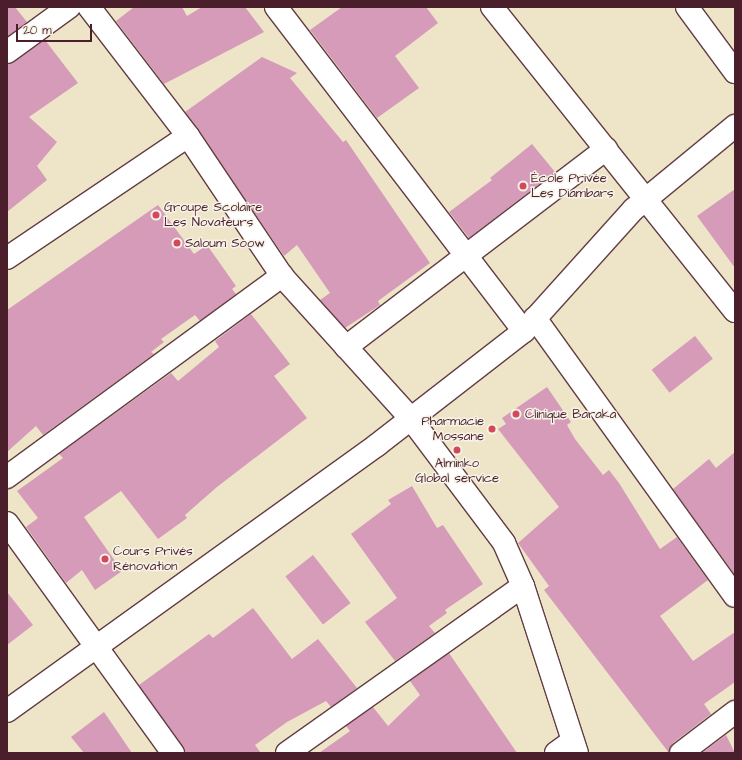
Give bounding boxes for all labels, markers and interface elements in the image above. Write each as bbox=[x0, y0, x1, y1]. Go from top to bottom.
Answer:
scale bar bbox=[18, 16, 94, 42]
text: 20 m bbox=[23, 22, 52, 39]
place label: École Privée Les Diambars bbox=[531, 171, 614, 202]
marker: École Privée Les Diambars bbox=[518, 181, 528, 191]
place label: Groupe Scolaire Les Novateurs bbox=[164, 200, 262, 231]
marker: Groupe Scolaire Les Novateurs bbox=[151, 210, 161, 220]
place label: Saloum Soow bbox=[185, 235, 265, 251]
marker: Saloum Soow bbox=[172, 238, 182, 248]
place label: Clinique Baraka bbox=[525, 406, 616, 422]
marker: Clinique Baraka bbox=[510, 408, 522, 420]
place label: Pharmacie Mossane bbox=[422, 414, 484, 445]
marker: Pharmacie Mossane bbox=[487, 424, 497, 434]
marker: Alminko Global service bbox=[452, 445, 462, 455]
place label: Alminko Global service bbox=[415, 456, 499, 487]
place label: Cours Privés Rénovation bbox=[113, 544, 193, 575]
marker: Cours Privés Rénovation bbox=[100, 554, 110, 564]

